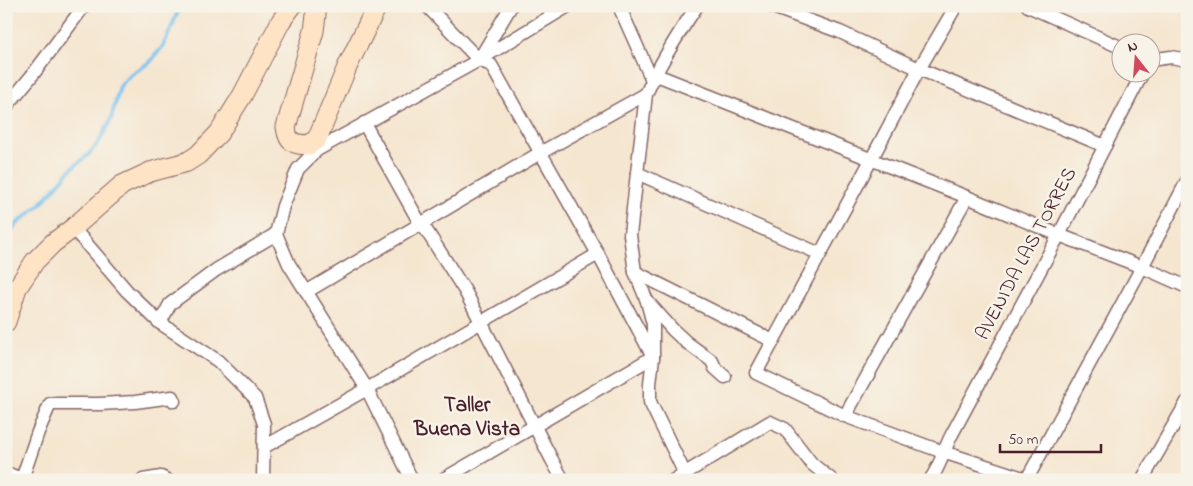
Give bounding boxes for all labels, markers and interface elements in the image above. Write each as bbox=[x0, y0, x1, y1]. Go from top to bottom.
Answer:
north arrow bbox=[1110, 32, 1160, 82]
text: N bbox=[1125, 36, 1140, 58]
street label: AVENIDA LAS TORRES bbox=[969, 162, 1085, 346]
district label: Taller Buena Vista bbox=[413, 391, 520, 445]
scale bar bbox=[1000, 421, 1102, 453]
text: 50 m bbox=[1008, 429, 1039, 451]

